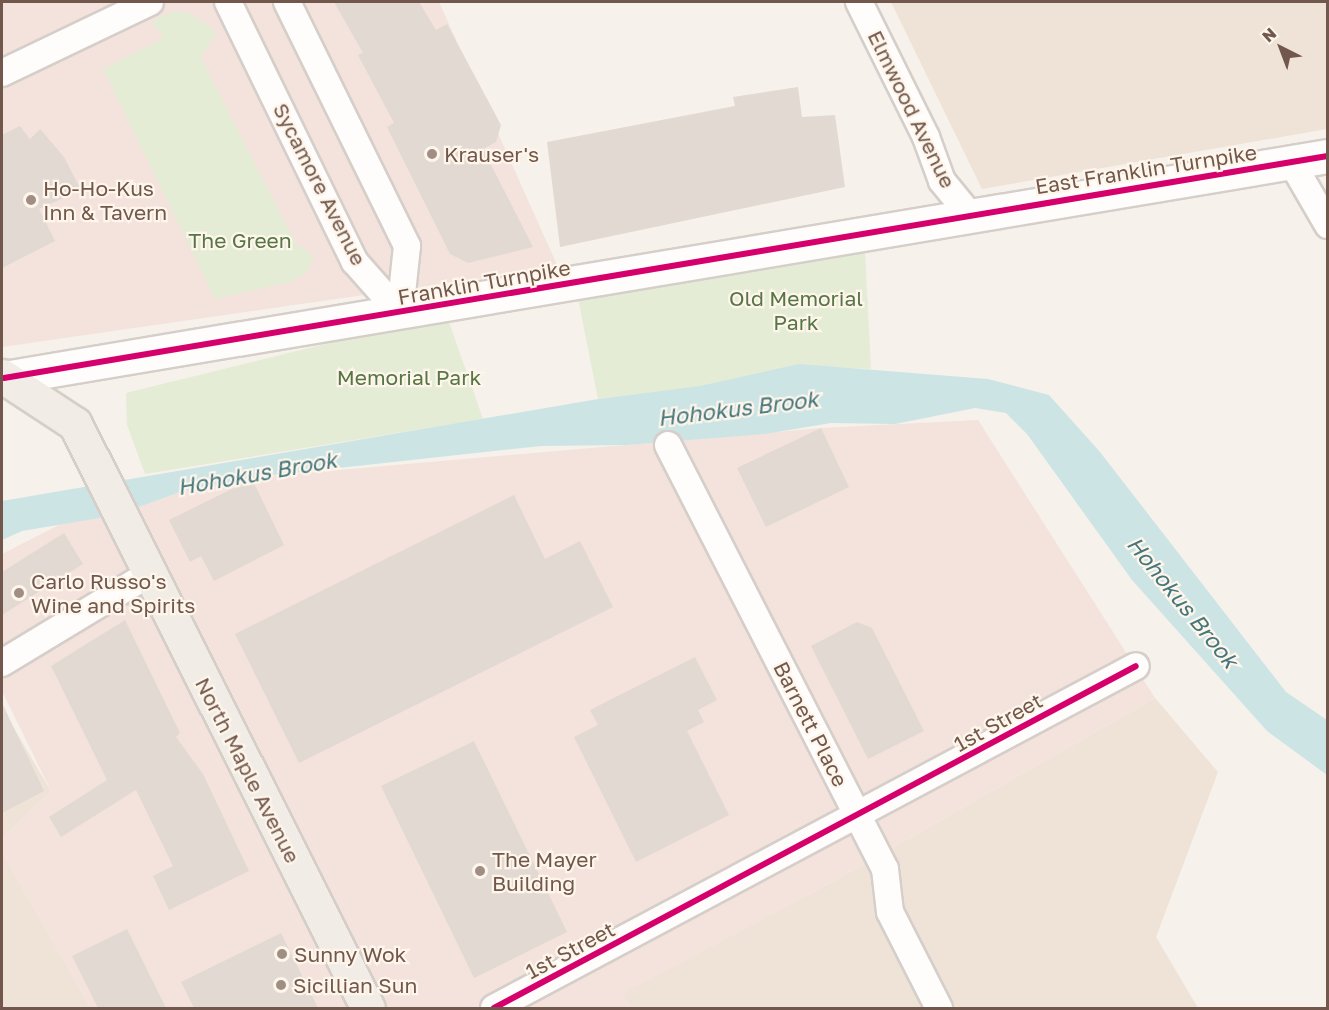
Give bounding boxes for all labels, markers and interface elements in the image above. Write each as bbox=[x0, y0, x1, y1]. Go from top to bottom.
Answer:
north arrow bbox=[1251, 18, 1311, 78]
text: N bbox=[1258, 23, 1280, 46]
street label: Elmwood Avenue bbox=[863, 26, 961, 192]
street label: Sycamore Avenue bbox=[268, 99, 372, 269]
street label: East Franklin Turnpike bbox=[1033, 139, 1259, 199]
place label: Krauser's bbox=[444, 141, 539, 167]
marker: Krauser's bbox=[425, 147, 439, 161]
place label: Ho-Ho-Kus Inn & Tavern bbox=[43, 175, 167, 225]
marker: Ho-Ho-Kus Inn & Tavern bbox=[24, 193, 38, 207]
park label: The Green bbox=[188, 227, 292, 253]
street label: Franklin Turnpike bbox=[396, 254, 572, 310]
park label: Old Memorial Park bbox=[729, 285, 863, 335]
park label: Memorial Park bbox=[337, 364, 481, 390]
water label: Hohokus Brook bbox=[656, 385, 820, 431]
water label: Hohokus Brook bbox=[175, 446, 339, 500]
water label: Hohokus Brook bbox=[1122, 531, 1244, 673]
place label: Carlo Russo's Wine and Spirits bbox=[31, 568, 195, 618]
marker: Carlo Russo's Wine and Spirits bbox=[12, 586, 26, 600]
street label: Barnett Place bbox=[769, 657, 853, 791]
street label: North Maple Avenue bbox=[190, 673, 306, 867]
street label: 1st Street bbox=[949, 687, 1047, 757]
place label: The Mayer Building bbox=[492, 846, 597, 896]
marker: The Mayer Building bbox=[473, 864, 487, 878]
street label: 1st Street bbox=[521, 916, 619, 984]
place label: Sunny Wok bbox=[294, 941, 406, 967]
marker: Sunny Wok bbox=[275, 947, 289, 961]
place label: Sicillian Sun bbox=[293, 972, 417, 998]
marker: Sicillian Sun bbox=[274, 978, 288, 992]

